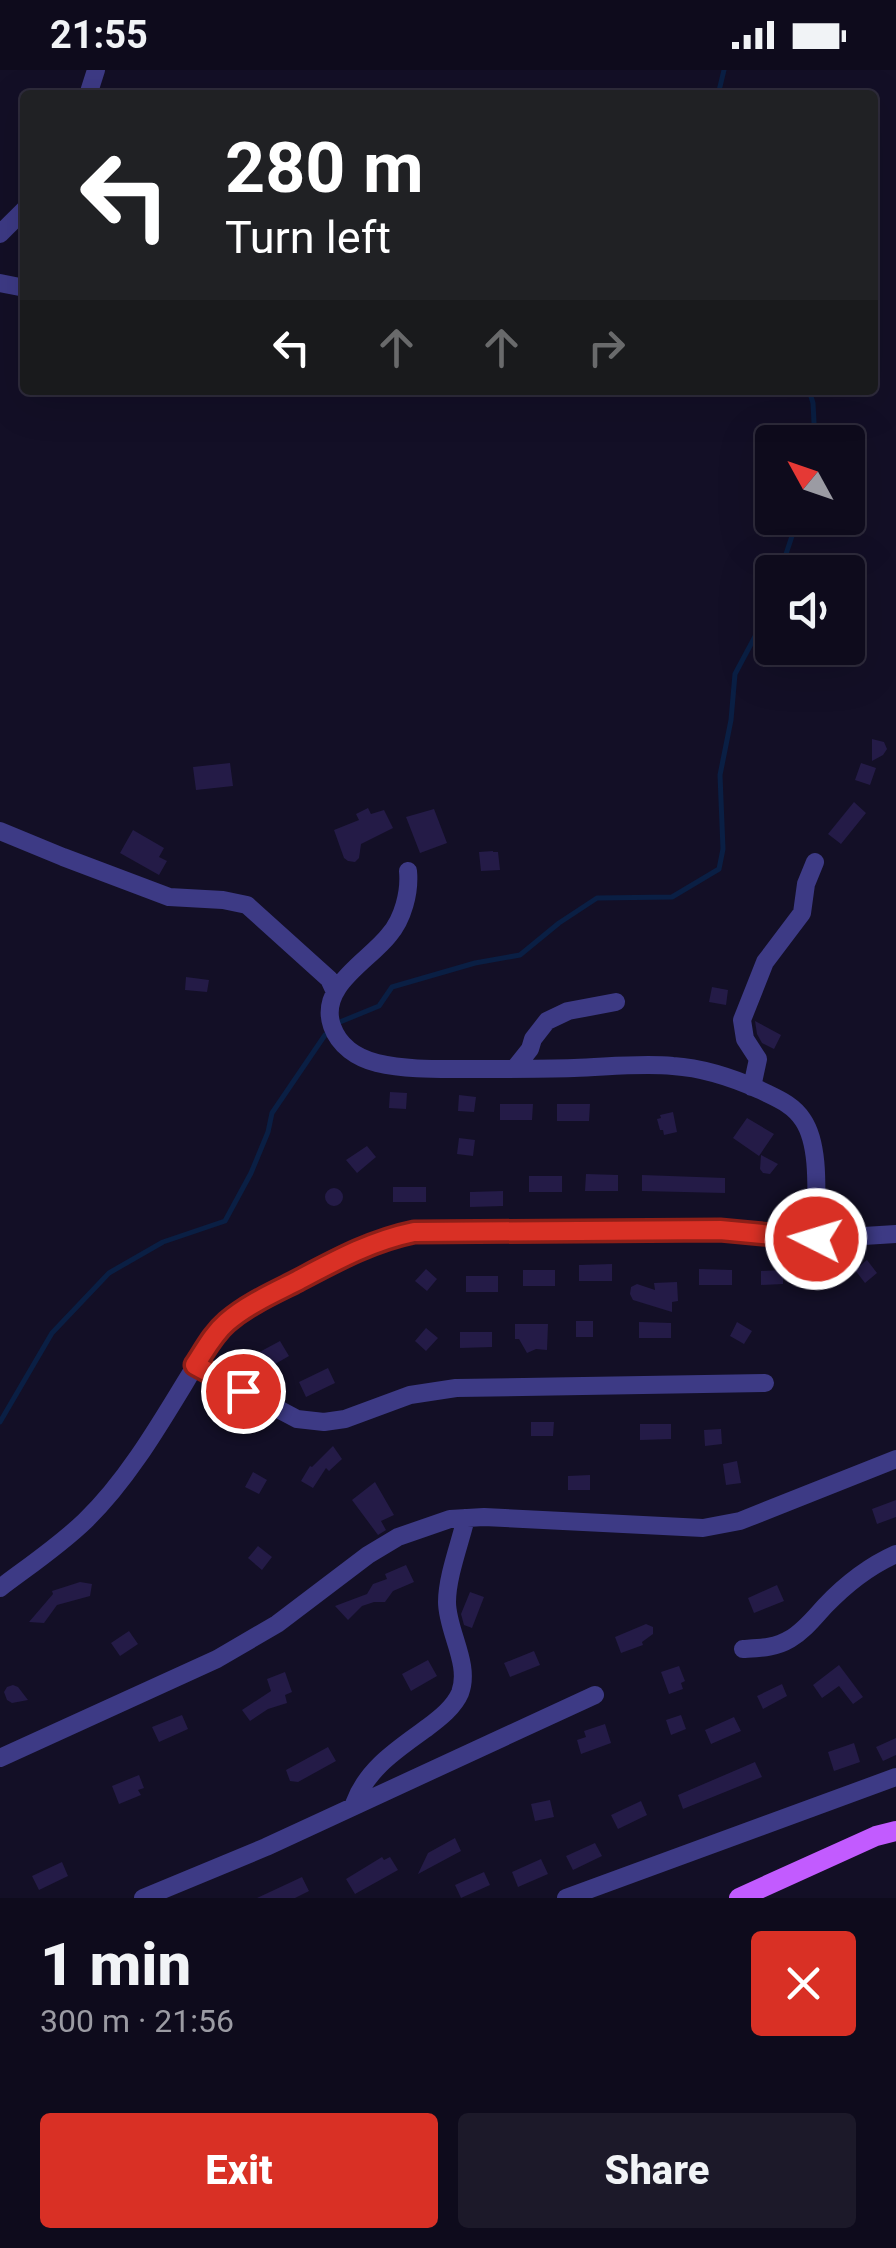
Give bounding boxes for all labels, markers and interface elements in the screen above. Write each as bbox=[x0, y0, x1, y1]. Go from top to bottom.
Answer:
text: 21:55 bbox=[50, 13, 148, 57]
text: 280 m bbox=[225, 127, 424, 209]
icon: left bbox=[60, 130, 190, 260]
text: Turn left bbox=[225, 211, 391, 264]
icon: left bbox=[264, 320, 319, 375]
icon: ahead bbox=[369, 320, 424, 375]
icon: ahead bbox=[474, 320, 529, 375]
icon: right bbox=[579, 320, 634, 375]
north arrow bbox=[755, 425, 865, 535]
map controls bbox=[755, 425, 865, 665]
button: sound bbox=[755, 555, 865, 665]
position arrow bbox=[764, 1187, 868, 1291]
pin bbox=[201, 1349, 286, 1434]
icon: arrive bbox=[216, 1364, 271, 1419]
text: 1 min bbox=[40, 1929, 191, 2000]
button: close bbox=[751, 1931, 856, 2036]
text: 300 m · 21:56 bbox=[40, 2002, 234, 2040]
button: Exit bbox=[40, 2113, 438, 2228]
button: Share bbox=[458, 2113, 856, 2228]

